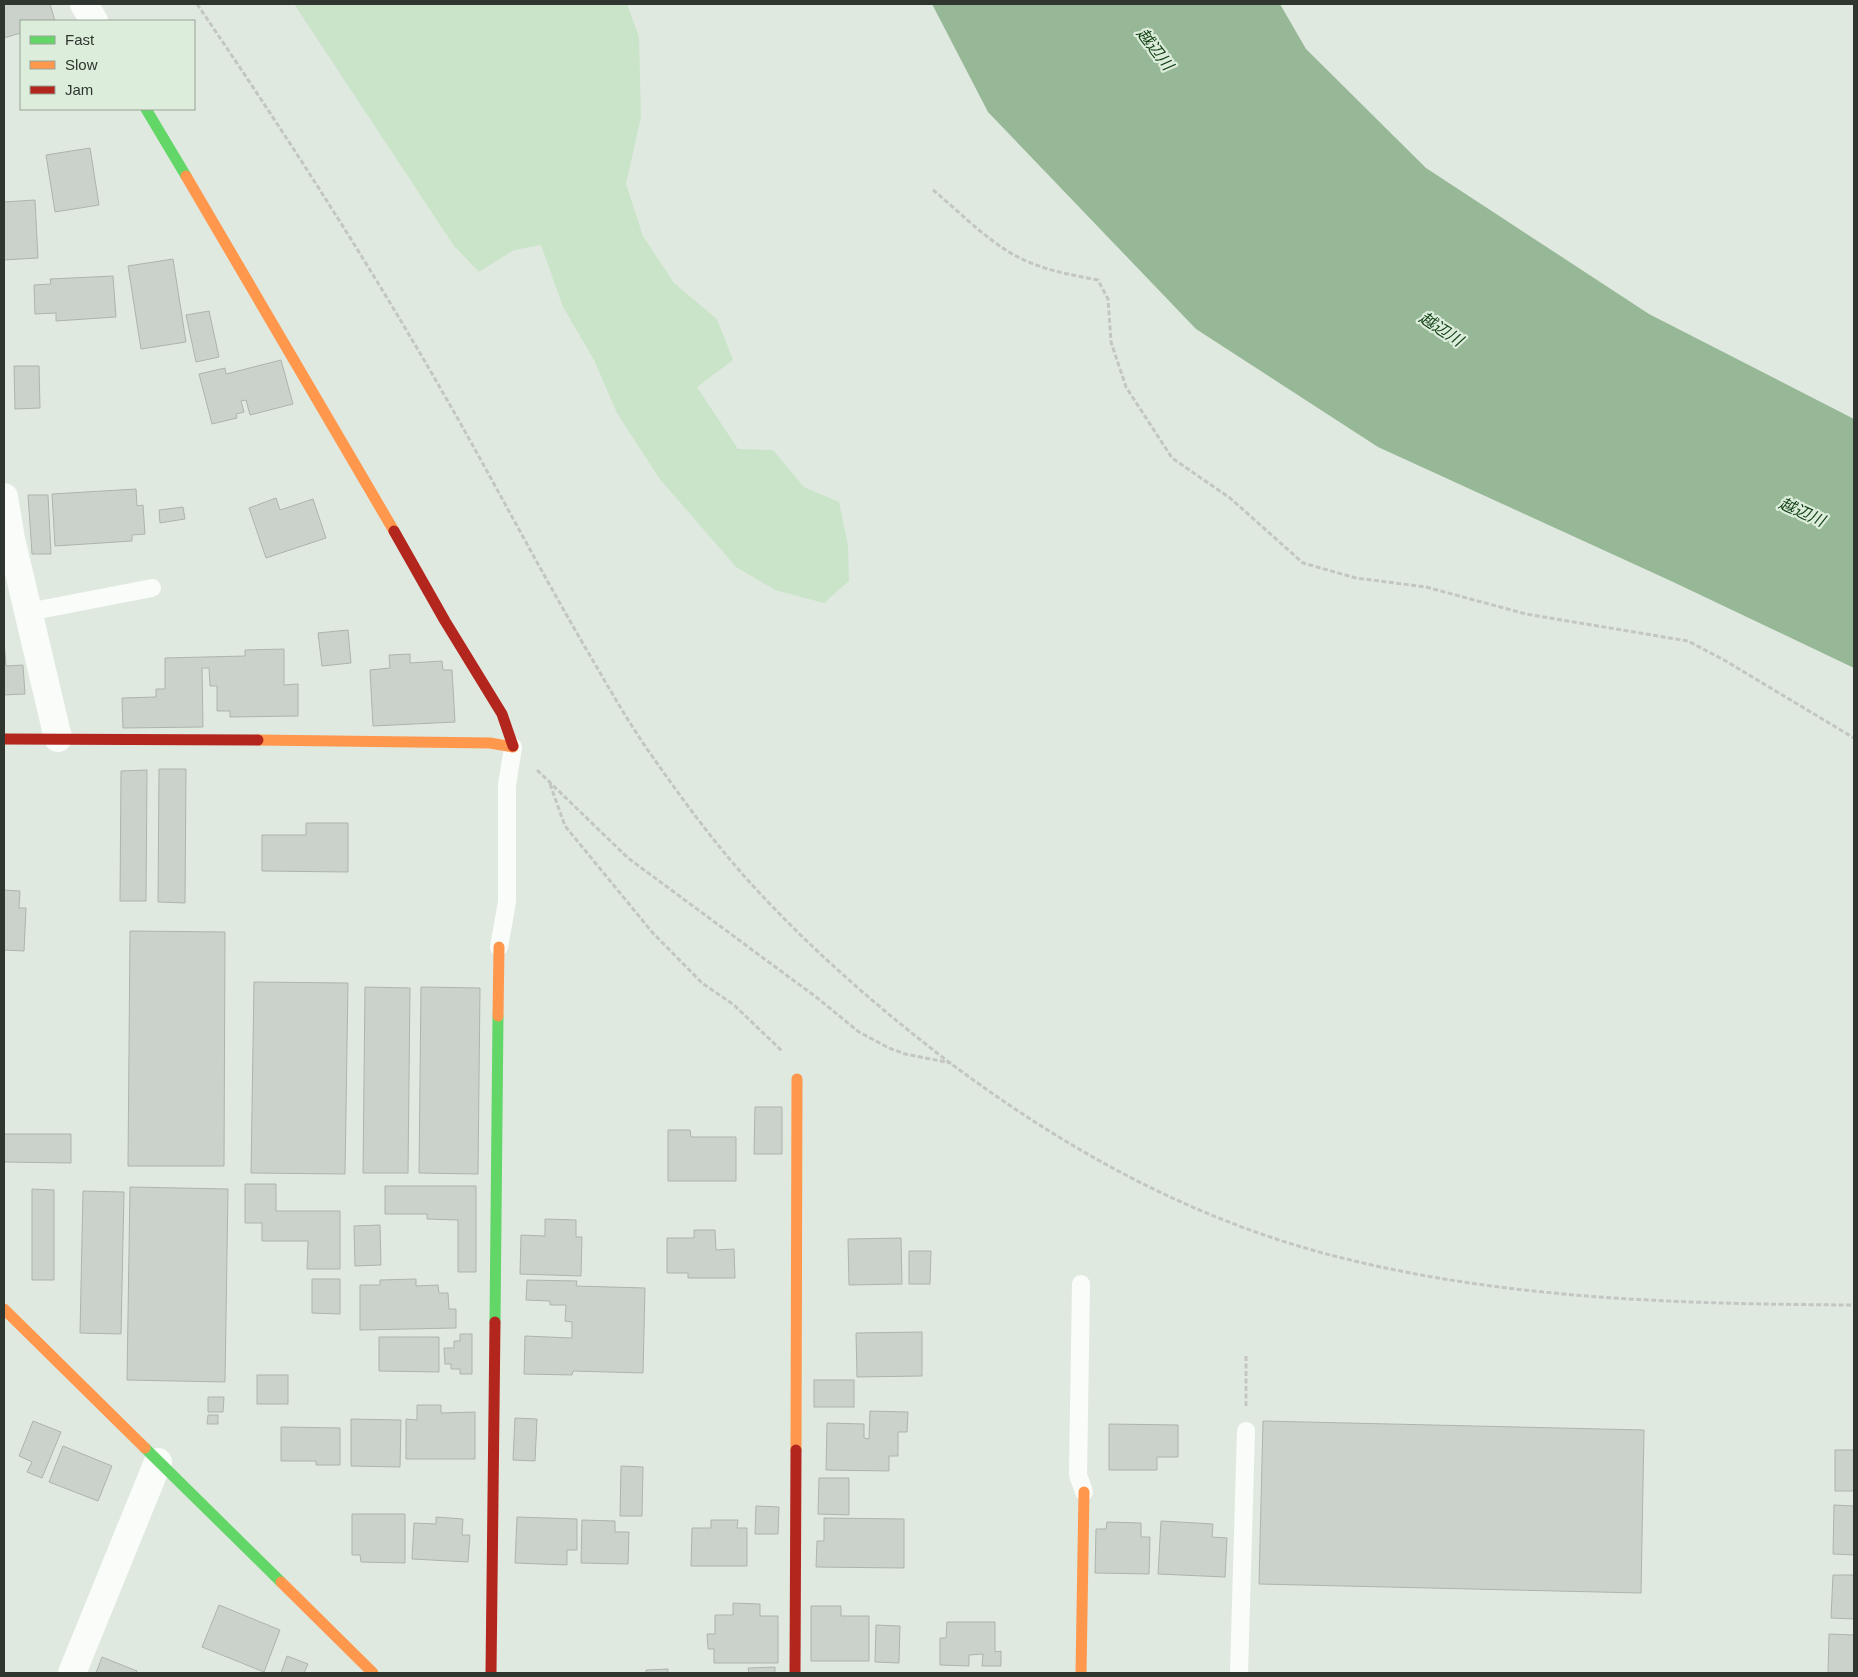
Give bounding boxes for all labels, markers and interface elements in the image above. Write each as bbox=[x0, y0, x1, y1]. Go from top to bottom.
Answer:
legend bbox=[20, 20, 195, 110]
water label: 越辺川 bbox=[1134, 25, 1178, 75]
text: Fast bbox=[65, 31, 95, 48]
text: Slow bbox=[65, 56, 98, 73]
text: Jam bbox=[65, 81, 93, 98]
water label: 越辺川 bbox=[1416, 309, 1467, 350]
water label: 越辺川 bbox=[1777, 494, 1829, 530]

